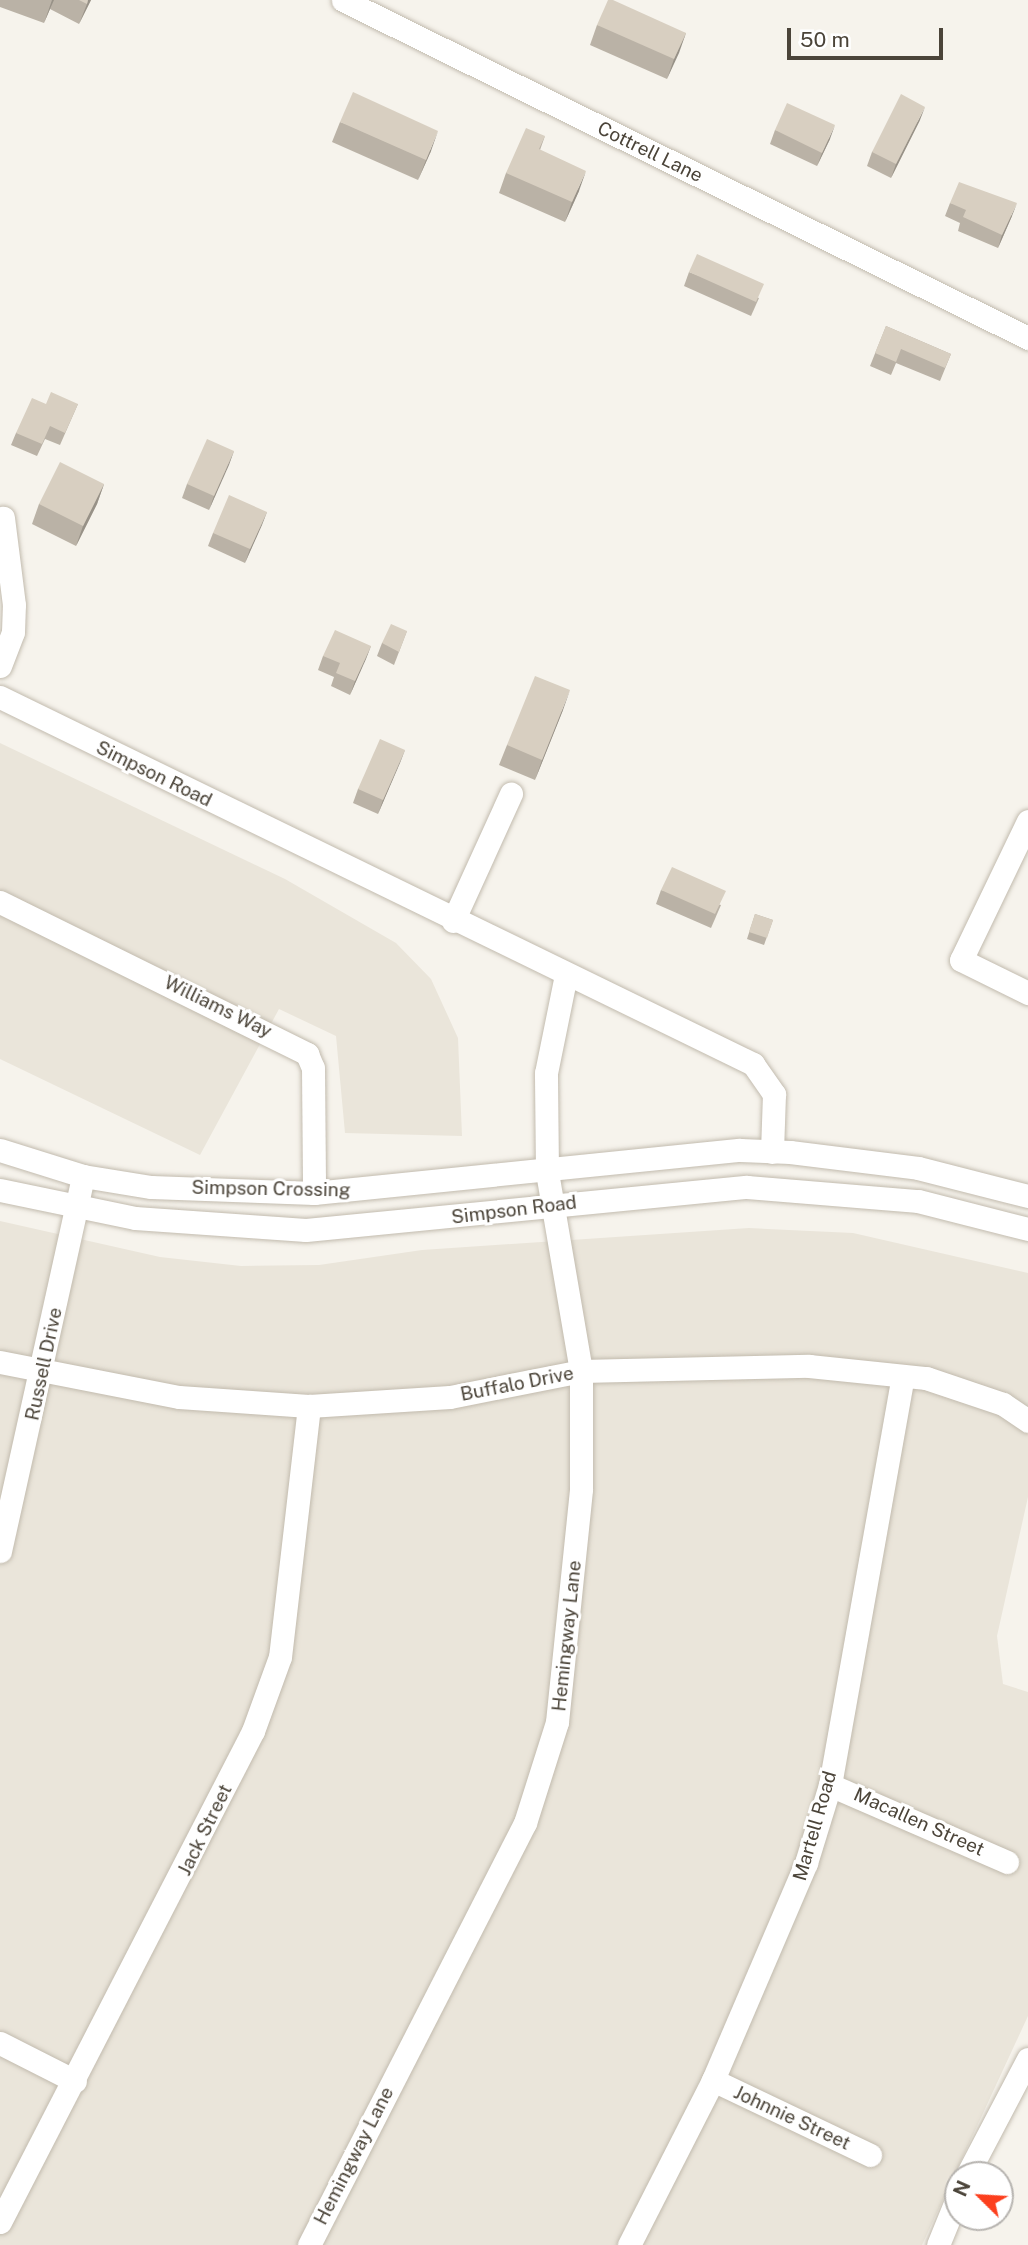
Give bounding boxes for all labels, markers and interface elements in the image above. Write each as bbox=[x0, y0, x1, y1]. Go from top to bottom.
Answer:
scale bar bbox=[790, 14, 946, 58]
text: 50 m bbox=[800, 27, 850, 52]
street label: Cottrell Lane bbox=[594, 117, 706, 187]
street label: Simpson Road bbox=[92, 736, 216, 812]
street label: Williams Way bbox=[160, 971, 276, 1043]
street label: Simpson Crossing bbox=[191, 1176, 351, 1202]
street label: Simpson Road bbox=[450, 1191, 578, 1229]
street label: Russell Drive bbox=[21, 1305, 67, 1423]
street label: Buffalo Drive bbox=[458, 1362, 576, 1406]
street label: Hemingway Lane bbox=[548, 1559, 586, 1713]
street label: Martell Road bbox=[788, 1768, 842, 1884]
street label: Jack Street bbox=[173, 1781, 237, 1879]
street label: Macallen Street bbox=[850, 1783, 988, 1861]
street label: Johnnie Street bbox=[730, 2081, 854, 2155]
street label: Hemingway Lane bbox=[309, 2083, 399, 2229]
north arrow bbox=[944, 2161, 1014, 2231]
text: N bbox=[949, 2177, 975, 2200]

